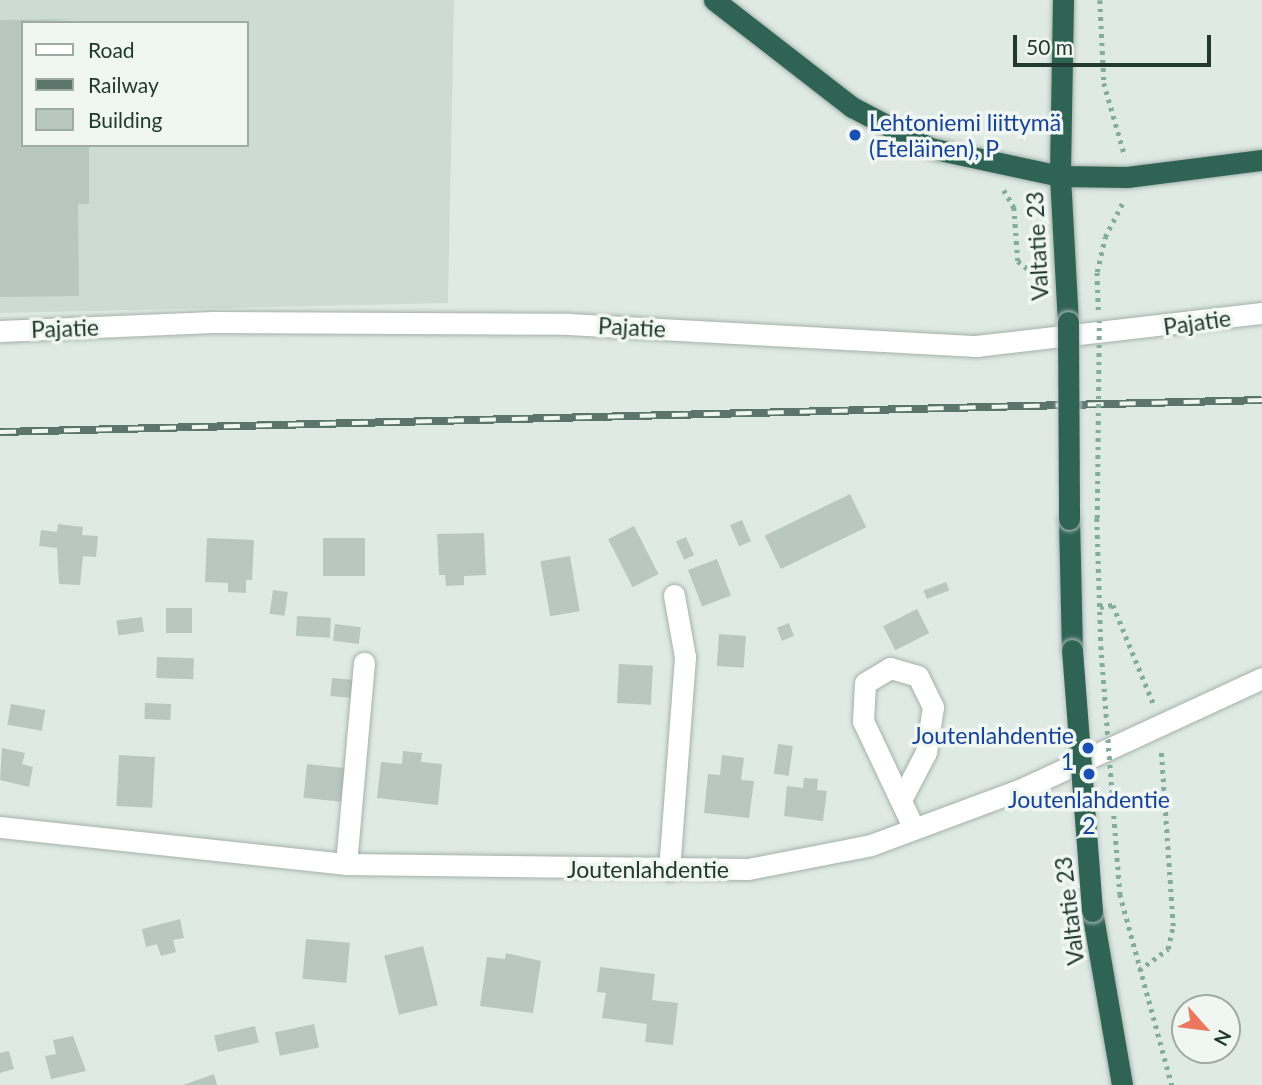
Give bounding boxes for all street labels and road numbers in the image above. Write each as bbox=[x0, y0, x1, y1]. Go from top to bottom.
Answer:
street label: Valtatie 23 bbox=[1020, 191, 1054, 301]
street label: Pajatie bbox=[1161, 304, 1233, 340]
street label: Pajatie bbox=[597, 311, 667, 343]
street label: Pajatie bbox=[31, 313, 99, 343]
street label: Joutenlahdentie bbox=[567, 855, 729, 883]
street label: Valtatie 23 bbox=[1049, 855, 1089, 967]

